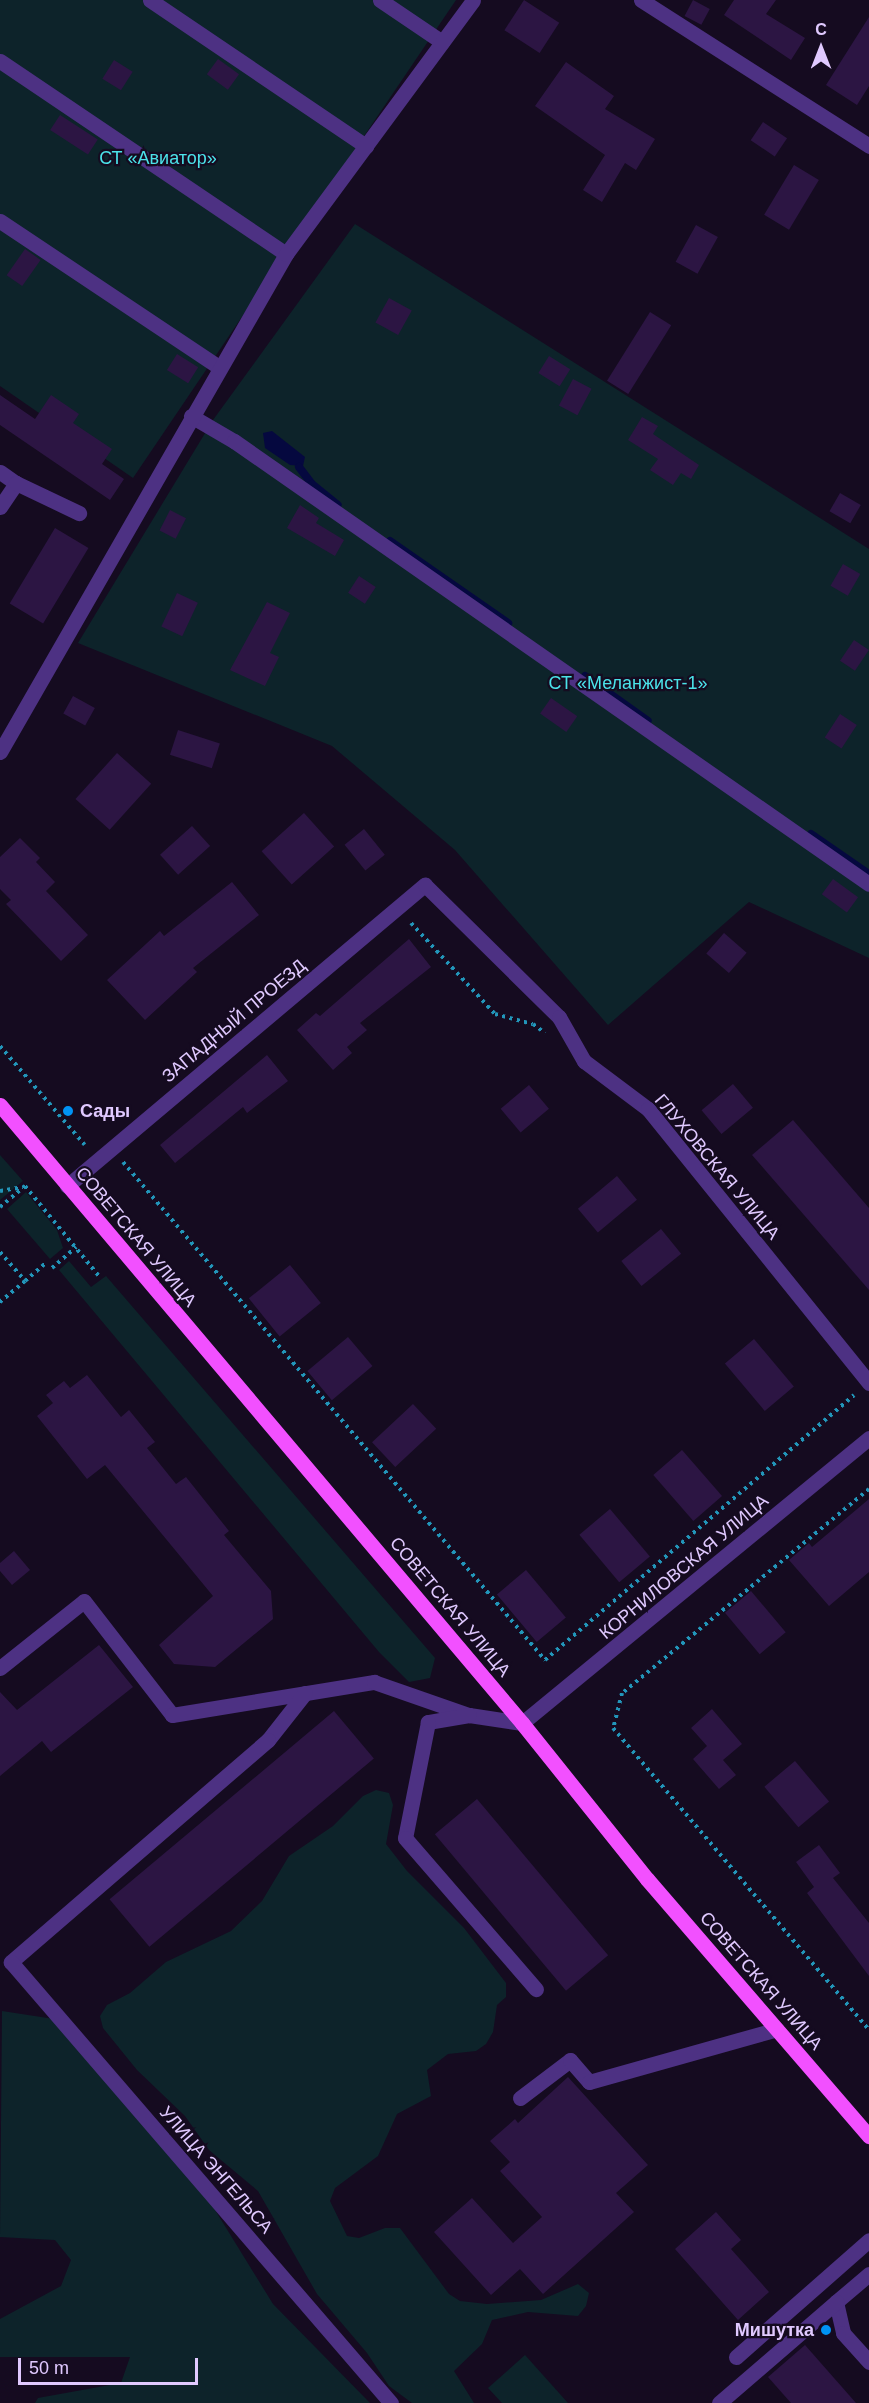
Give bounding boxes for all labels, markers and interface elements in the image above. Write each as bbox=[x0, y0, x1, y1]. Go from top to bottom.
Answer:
north arrow bbox=[791, 18, 851, 78]
text: С bbox=[815, 21, 827, 38]
park label: СТ «Авиатор» bbox=[99, 147, 217, 169]
park label: СТ «Меланжист-1» bbox=[549, 672, 707, 694]
street label: ЗАПАДНЫЙ ПРОЕЗД bbox=[158, 955, 310, 1087]
street label: ГЛУХОВСКАЯ УЛИЦА bbox=[650, 1090, 784, 1244]
place label: Сады bbox=[80, 1100, 130, 1122]
marker: Сады bbox=[61, 1104, 75, 1118]
street label: СОВЕТСКАЯ УЛИЦА bbox=[71, 1163, 201, 1311]
street label: КОРНИЛОВСКАЯ УЛИЦА bbox=[595, 1490, 773, 1644]
street label: СОВЕТСКАЯ УЛИЦА bbox=[385, 1533, 515, 1681]
street label: СОВЕТСКАЯ УЛИЦА bbox=[695, 1907, 827, 2055]
street label: УЛИЦА ЭНГЕЛЬСА bbox=[155, 2102, 277, 2238]
place label: Мишутка bbox=[735, 2319, 814, 2341]
marker: Мишутка bbox=[819, 2323, 833, 2337]
scale bar bbox=[21, 2346, 201, 2384]
text: 50 m bbox=[29, 2358, 69, 2378]

